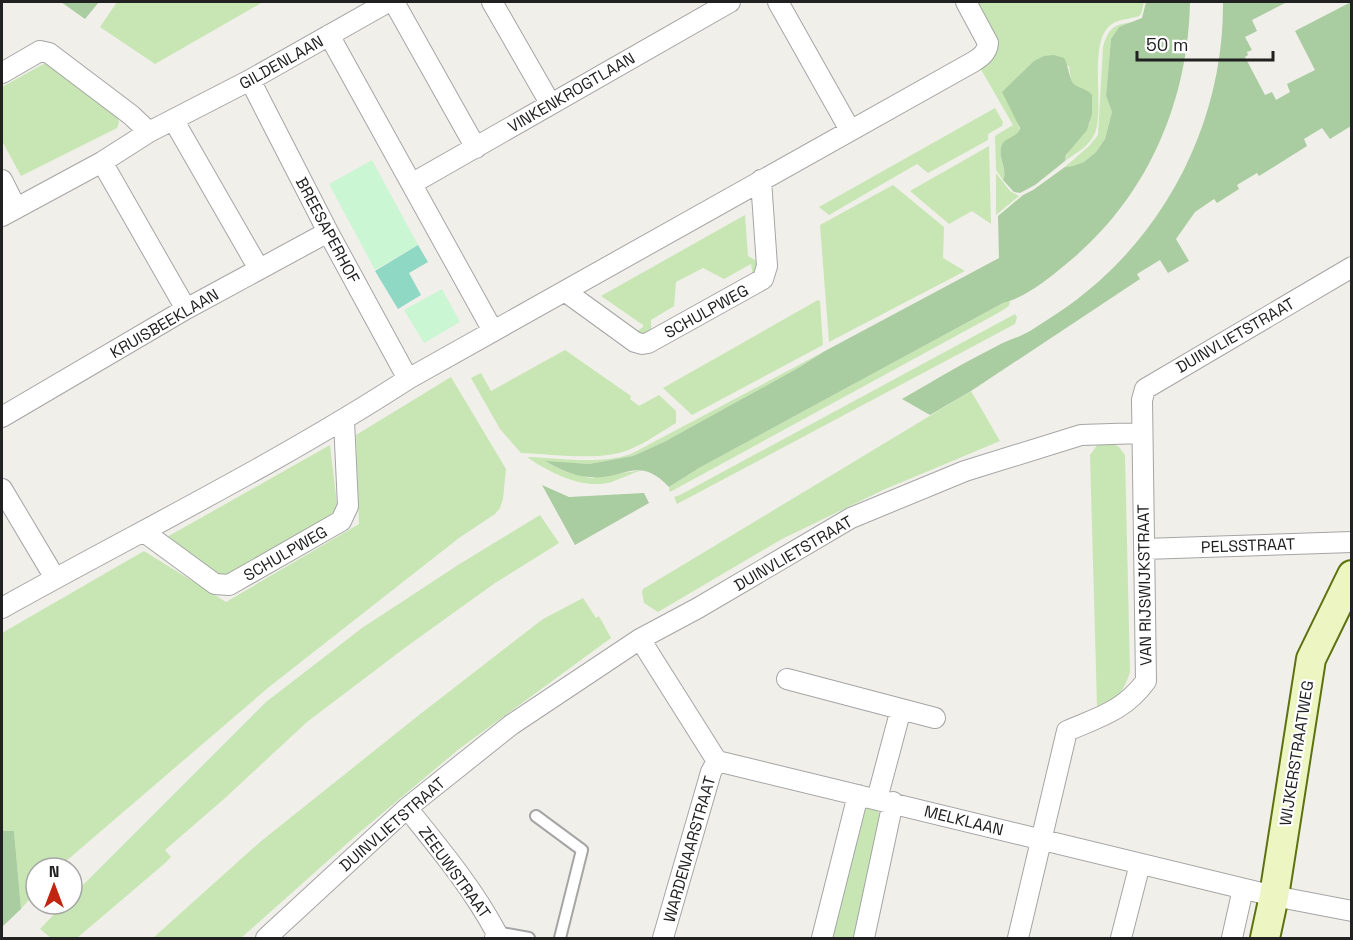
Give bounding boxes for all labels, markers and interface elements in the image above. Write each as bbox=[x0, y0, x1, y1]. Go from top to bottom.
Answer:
scale bar bbox=[1137, 24, 1274, 62]
street label: GILDENLAAN bbox=[235, 31, 327, 94]
text: 50 m bbox=[1146, 33, 1188, 56]
street label: VINKENKROGTLAAN bbox=[504, 47, 639, 137]
street label: BREESAPERHOF bbox=[291, 174, 364, 287]
street label: SCHULPWEG bbox=[660, 280, 752, 343]
street label: KRUISBEEKLAAN bbox=[106, 284, 222, 363]
street label: DUINVLIETSTRAAT bbox=[1172, 293, 1298, 378]
street label: VAN RIJSWIJKSTRAAT bbox=[1133, 504, 1156, 666]
street label: DUINVLIETSTRAAT bbox=[730, 511, 856, 596]
street label: SCHULPWEG bbox=[240, 521, 331, 586]
street label: PELSSTRAAT bbox=[1200, 533, 1296, 558]
street label: WIJKERSTRAATWEG bbox=[1275, 679, 1318, 827]
street label: DUINVLIETSTRAAT bbox=[335, 773, 450, 876]
street label: WARDENAARSTRAAT bbox=[659, 773, 720, 925]
street label: MELKLAAN bbox=[922, 801, 1006, 840]
street label: ZEEUWSTRAAT bbox=[414, 822, 495, 923]
north arrow bbox=[24, 856, 84, 916]
text: N bbox=[49, 861, 59, 882]

